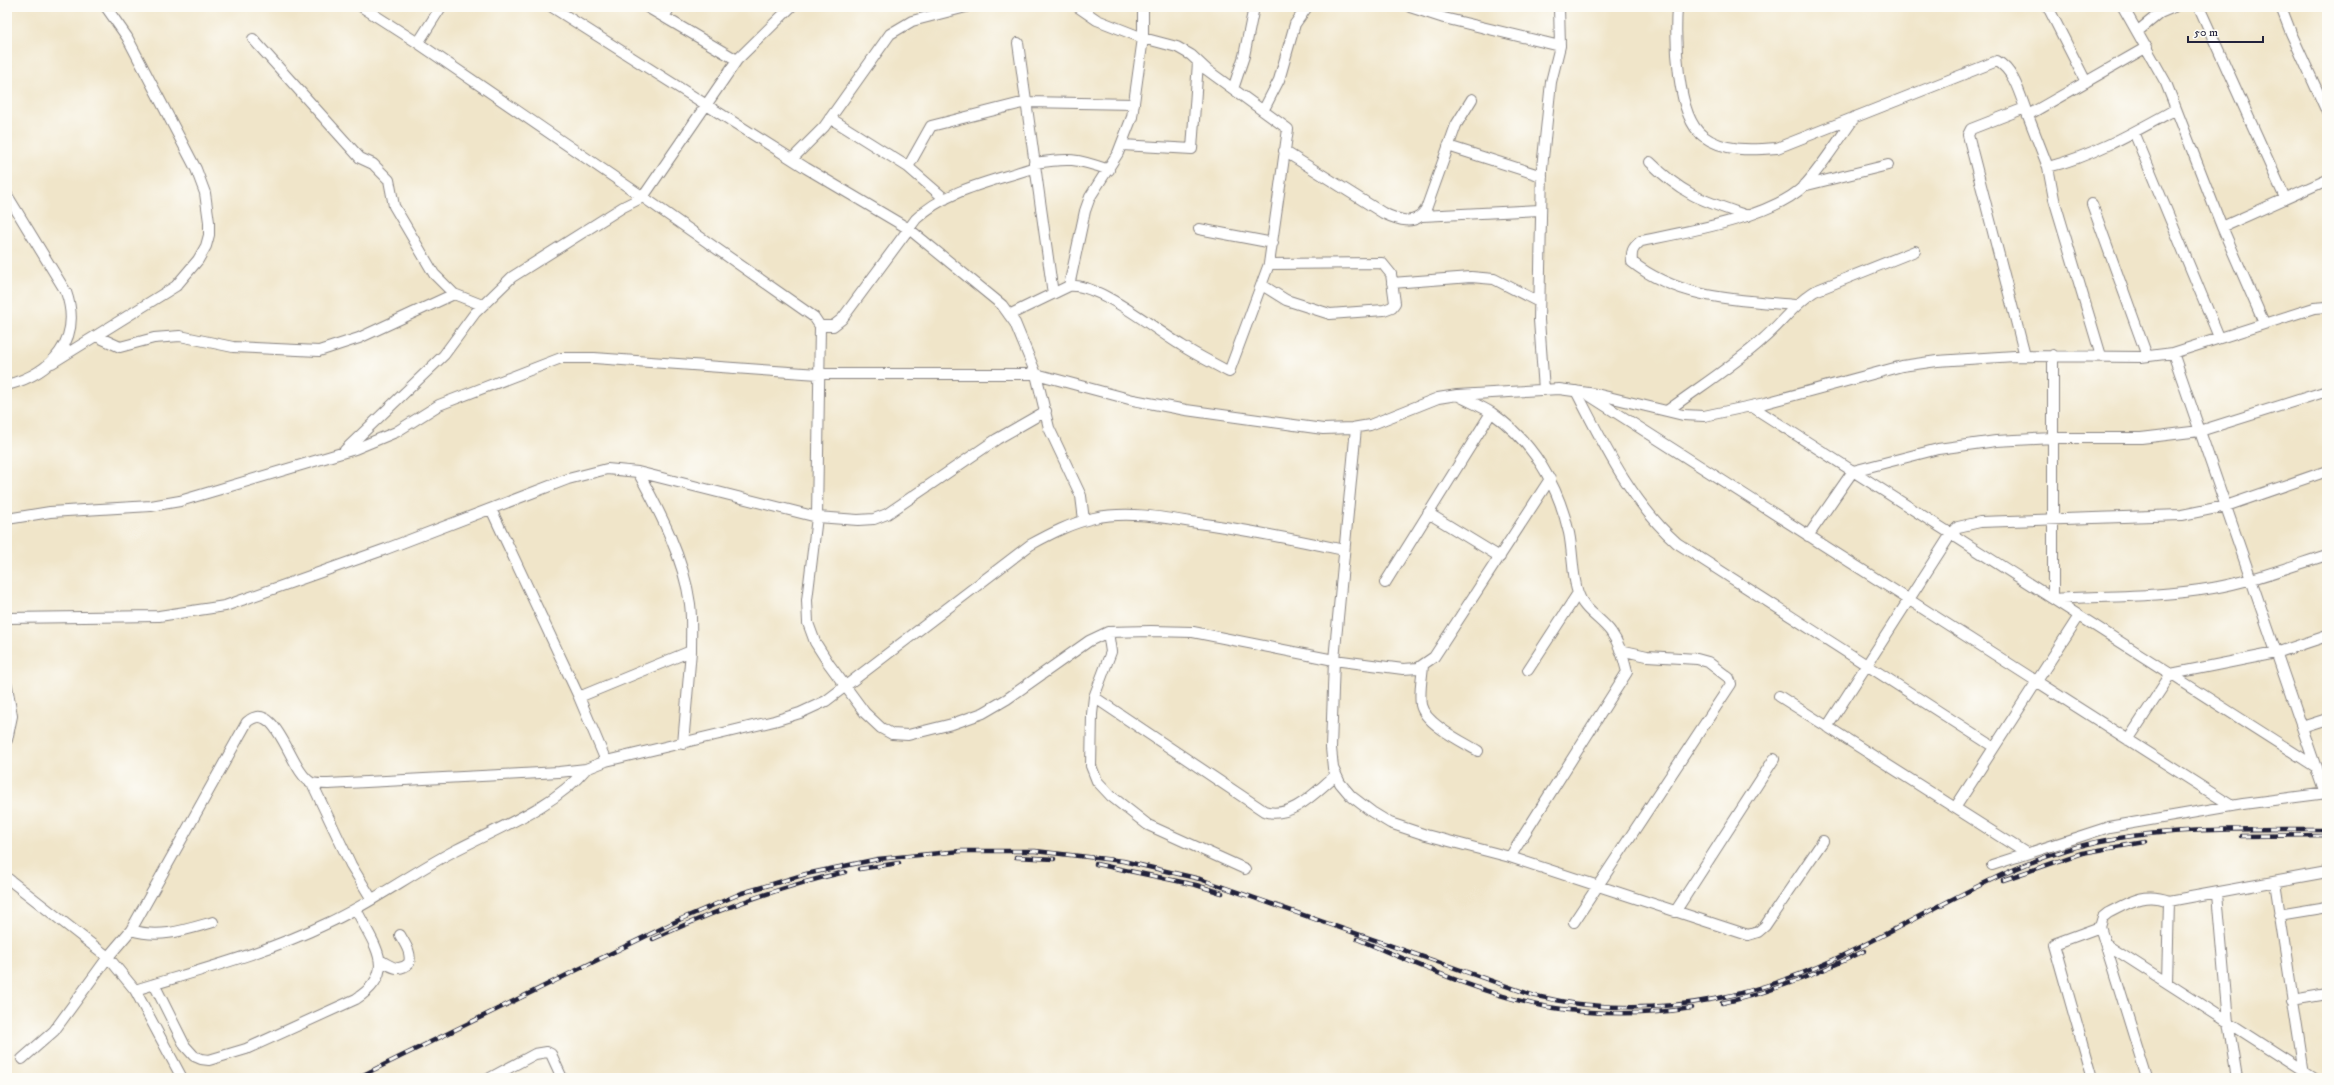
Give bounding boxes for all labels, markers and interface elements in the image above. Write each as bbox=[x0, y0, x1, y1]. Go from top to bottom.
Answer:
scale bar bbox=[2188, 18, 2263, 44]
text: 50 m bbox=[2194, 25, 2218, 40]

